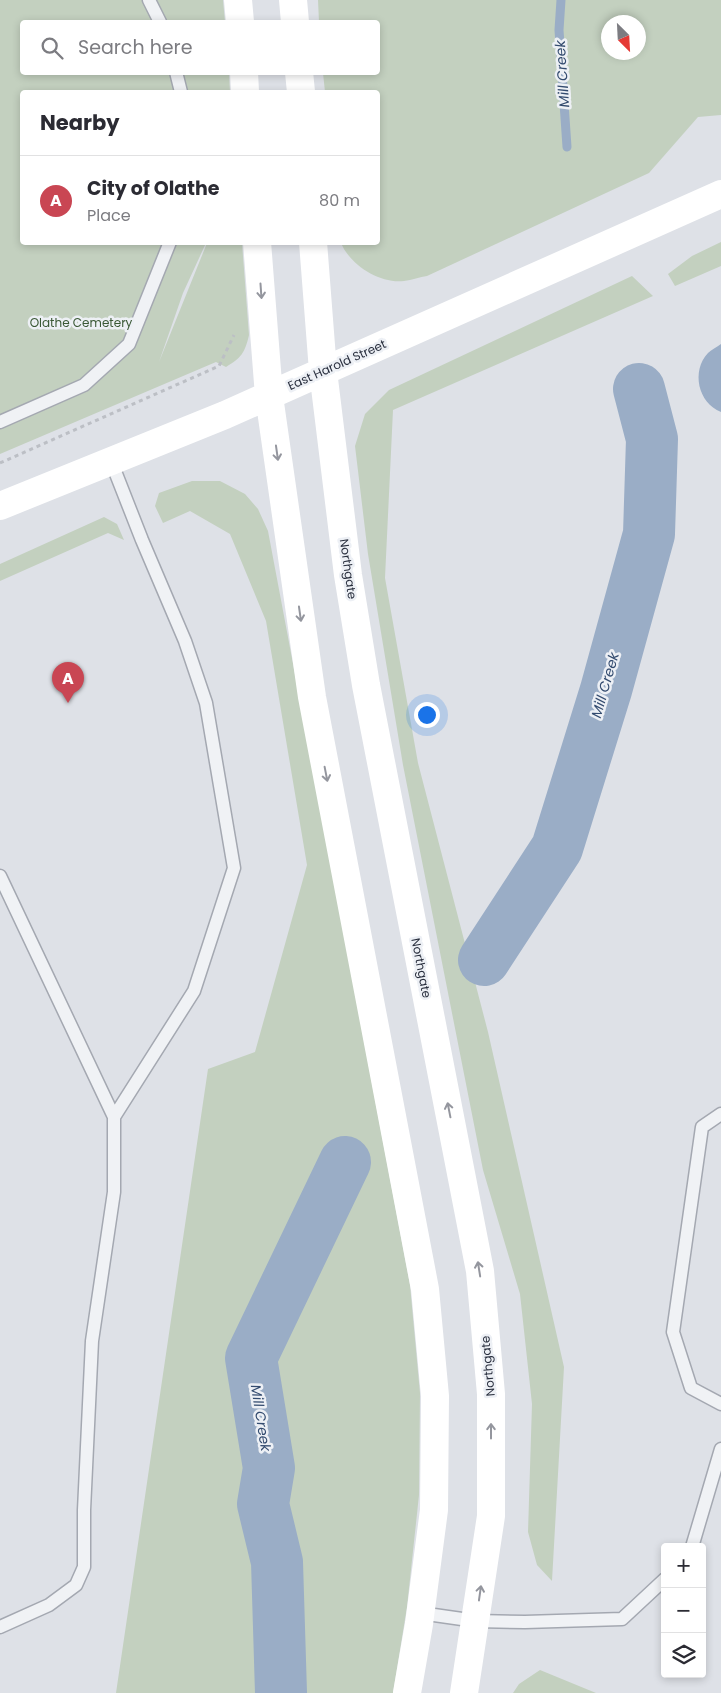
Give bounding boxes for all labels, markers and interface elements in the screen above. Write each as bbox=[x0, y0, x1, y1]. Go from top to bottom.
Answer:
north arrow bbox=[601, 15, 646, 60]
search box bbox=[20, 20, 380, 75]
icon: search bbox=[38, 34, 66, 62]
text: Search here bbox=[78, 34, 192, 61]
water label: Mill Creek bbox=[550, 39, 574, 108]
text: Nearby bbox=[40, 108, 120, 137]
text: City of Olathe bbox=[87, 175, 219, 202]
text: A bbox=[50, 189, 62, 212]
text: 80 m bbox=[319, 189, 360, 212]
text: Place bbox=[87, 204, 131, 227]
one-way arrow bbox=[256, 283, 265, 299]
park label: Olathe Cemetery bbox=[30, 314, 133, 331]
street label: East Harold Street bbox=[285, 335, 389, 394]
one-way arrow bbox=[272, 444, 282, 460]
street label: Northgate bbox=[336, 538, 361, 600]
one-way arrow bbox=[295, 605, 305, 621]
water label: Mill Creek bbox=[586, 649, 624, 720]
pin: A bbox=[52, 662, 84, 703]
your location bbox=[414, 702, 440, 728]
one-way arrow bbox=[322, 765, 332, 781]
street label: Northgate bbox=[407, 936, 436, 999]
one-way arrow bbox=[443, 1102, 453, 1118]
one-way arrow bbox=[474, 1262, 484, 1278]
street label: Northgate bbox=[476, 1335, 499, 1397]
water label: Mill Creek bbox=[246, 1383, 276, 1454]
one-way arrow bbox=[486, 1424, 496, 1440]
map controls bbox=[661, 1543, 706, 1678]
button: + bbox=[661, 1543, 706, 1588]
one-way arrow bbox=[475, 1585, 485, 1601]
button: − bbox=[661, 1588, 706, 1633]
button: layers bbox=[661, 1633, 706, 1678]

